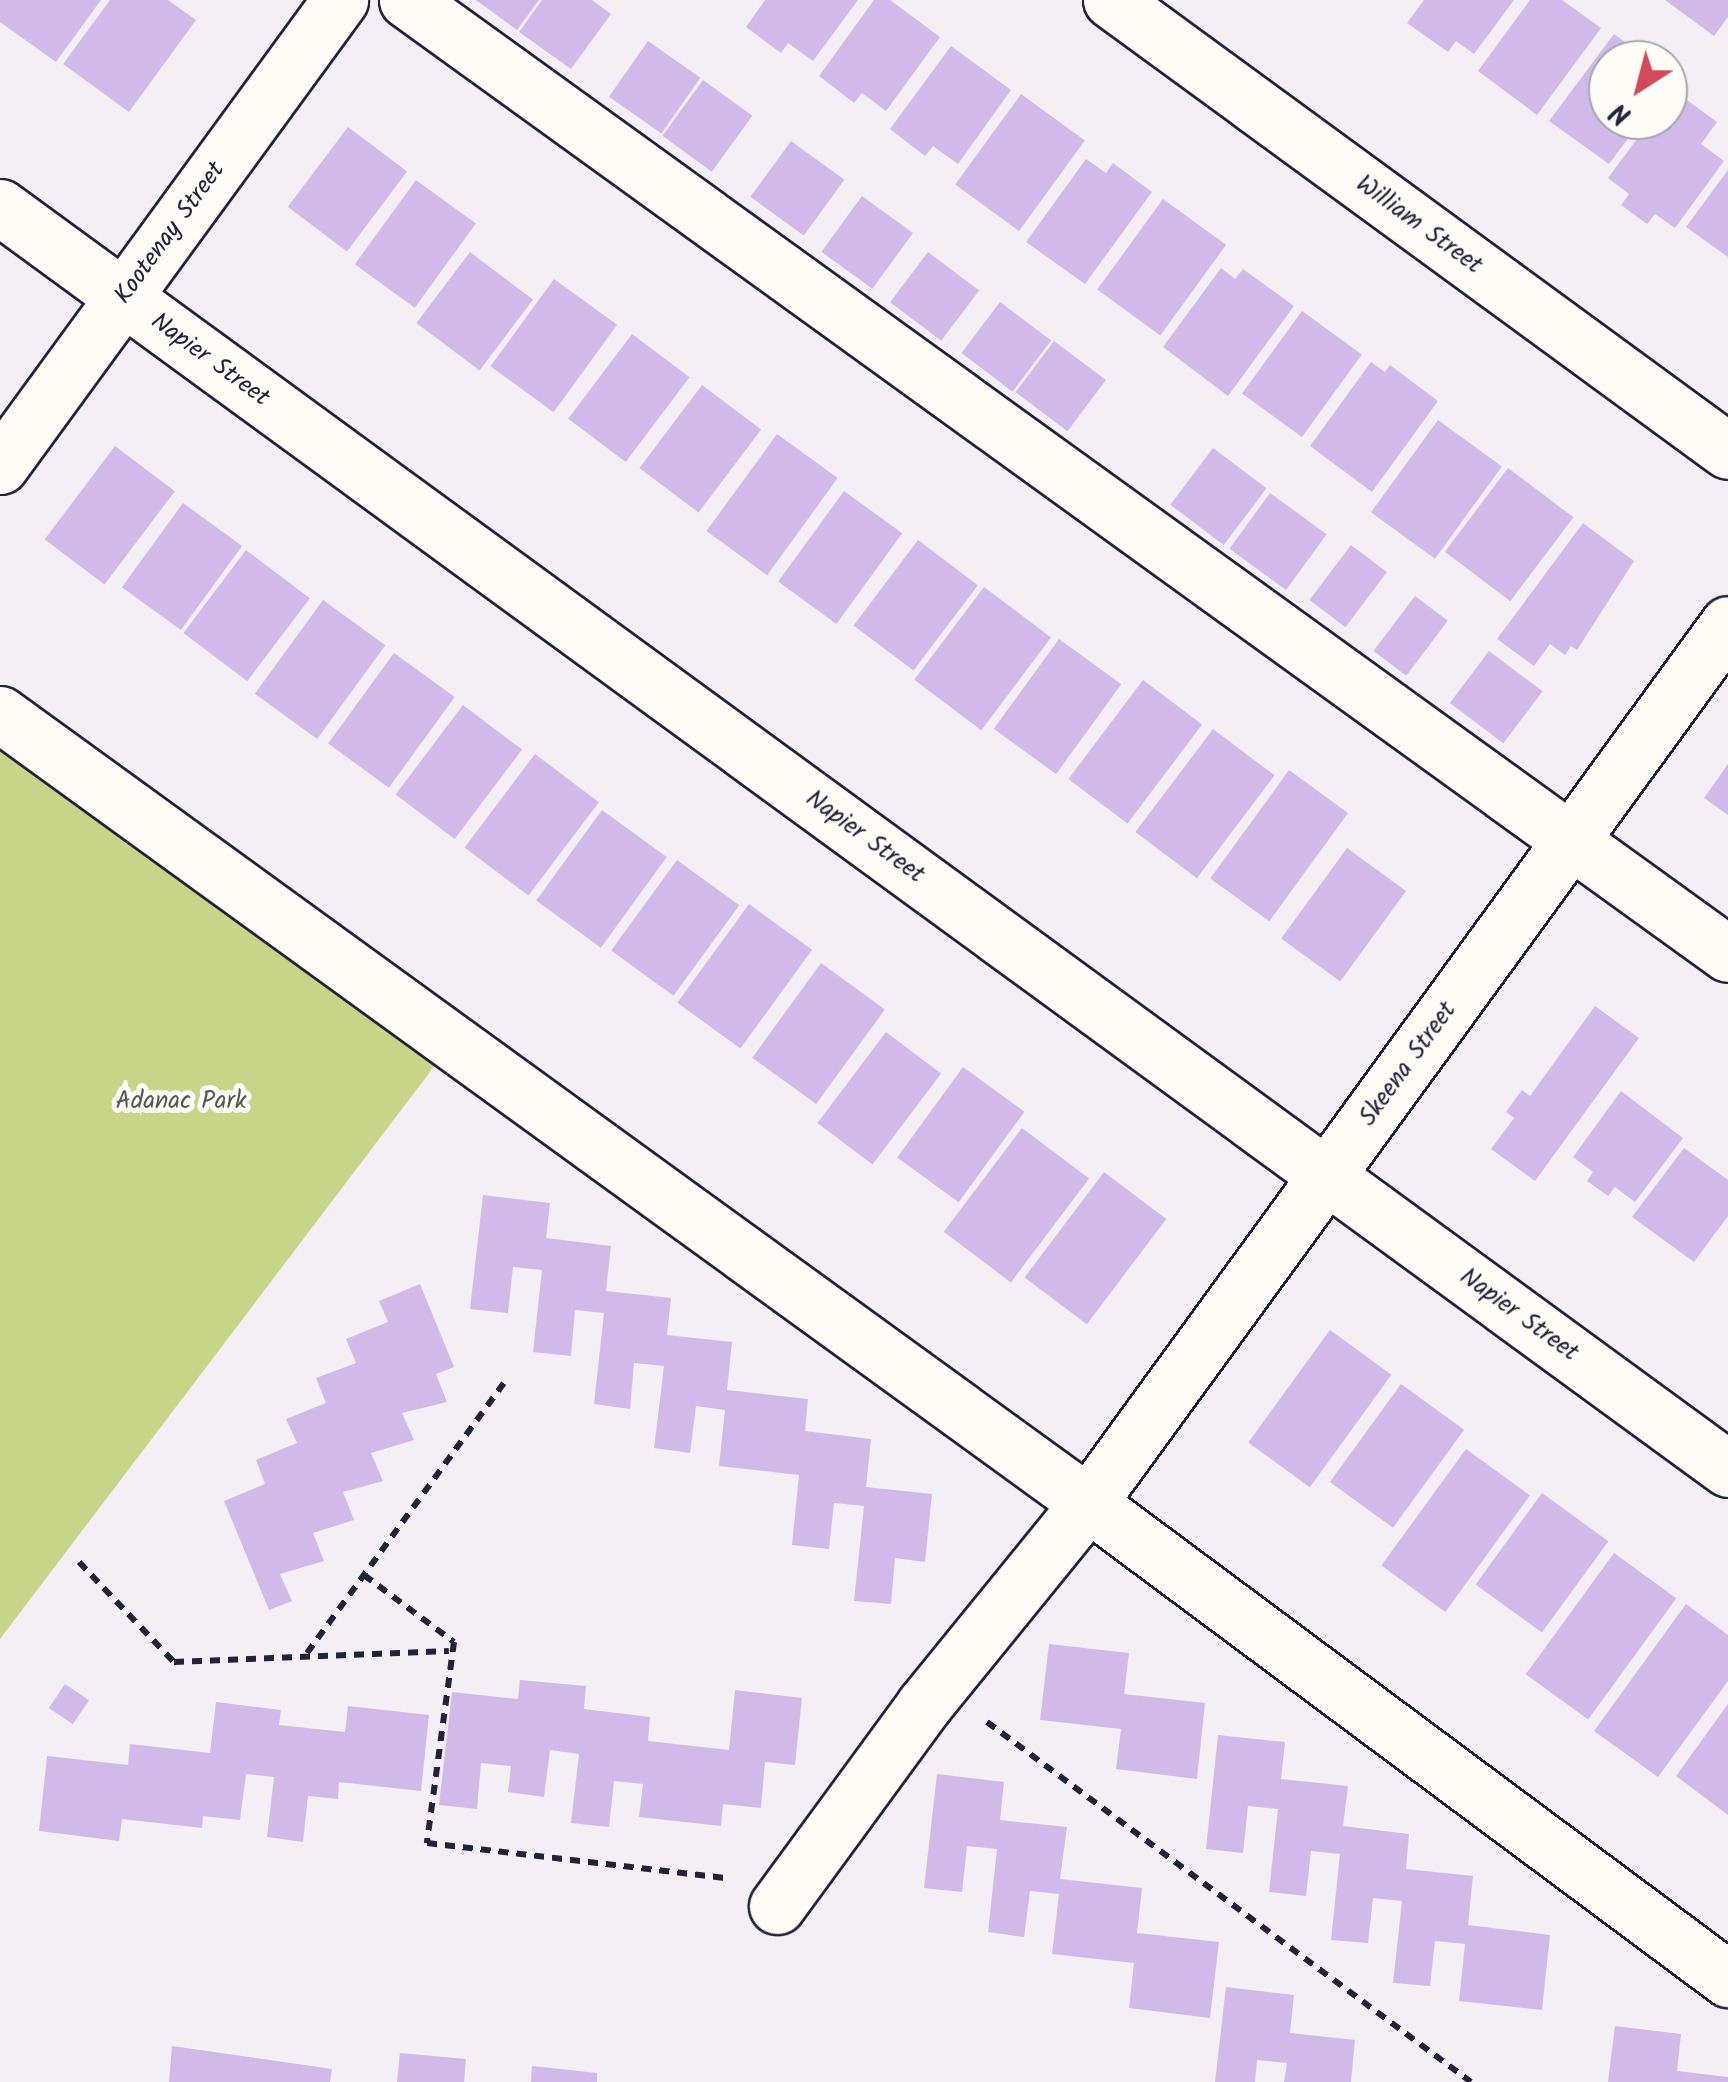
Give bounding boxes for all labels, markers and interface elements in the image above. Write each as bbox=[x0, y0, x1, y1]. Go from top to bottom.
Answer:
north arrow bbox=[1588, 40, 1688, 140]
text: N bbox=[1601, 90, 1642, 136]
street label: Kootenay Street bbox=[108, 156, 232, 310]
street label: William Street bbox=[1350, 169, 1488, 281]
street label: Napier Street bbox=[145, 307, 275, 413]
street label: Napier Street bbox=[800, 784, 930, 890]
street label: Skeena Street bbox=[1353, 996, 1463, 1132]
park label: Adanac Park bbox=[116, 1086, 246, 1116]
street label: Napier Street bbox=[1454, 1262, 1584, 1368]

